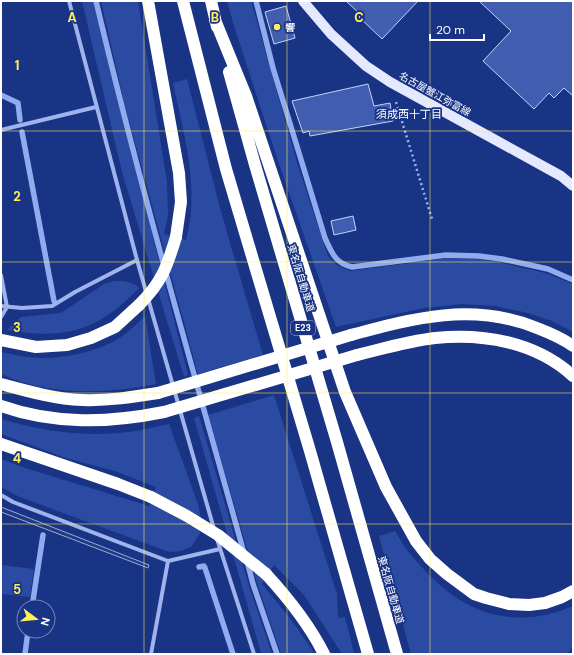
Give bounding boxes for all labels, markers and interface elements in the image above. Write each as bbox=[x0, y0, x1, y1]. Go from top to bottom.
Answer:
text: A bbox=[67, 9, 77, 26]
text: B bbox=[211, 9, 219, 26]
text: C bbox=[354, 9, 364, 26]
scale bar bbox=[430, 16, 484, 42]
place label: 響 bbox=[285, 21, 295, 34]
marker: 響 bbox=[272, 22, 282, 32]
text: 20 m bbox=[436, 22, 465, 38]
text: 1 bbox=[15, 57, 19, 74]
street label: 名古屋蟹江弥富線 bbox=[397, 69, 473, 119]
district label: 須成西十丁目 bbox=[376, 107, 442, 121]
text: 2 bbox=[13, 188, 21, 205]
street label: 東名阪自動車道 bbox=[285, 243, 317, 313]
text: 3 bbox=[13, 319, 21, 336]
road number: E23 bbox=[291, 321, 315, 335]
text: 4 bbox=[13, 450, 21, 467]
street label: 東名阪自動車道 bbox=[375, 555, 407, 625]
text: 5 bbox=[13, 581, 21, 598]
north arrow bbox=[16, 599, 56, 639]
text: N bbox=[38, 616, 53, 628]

